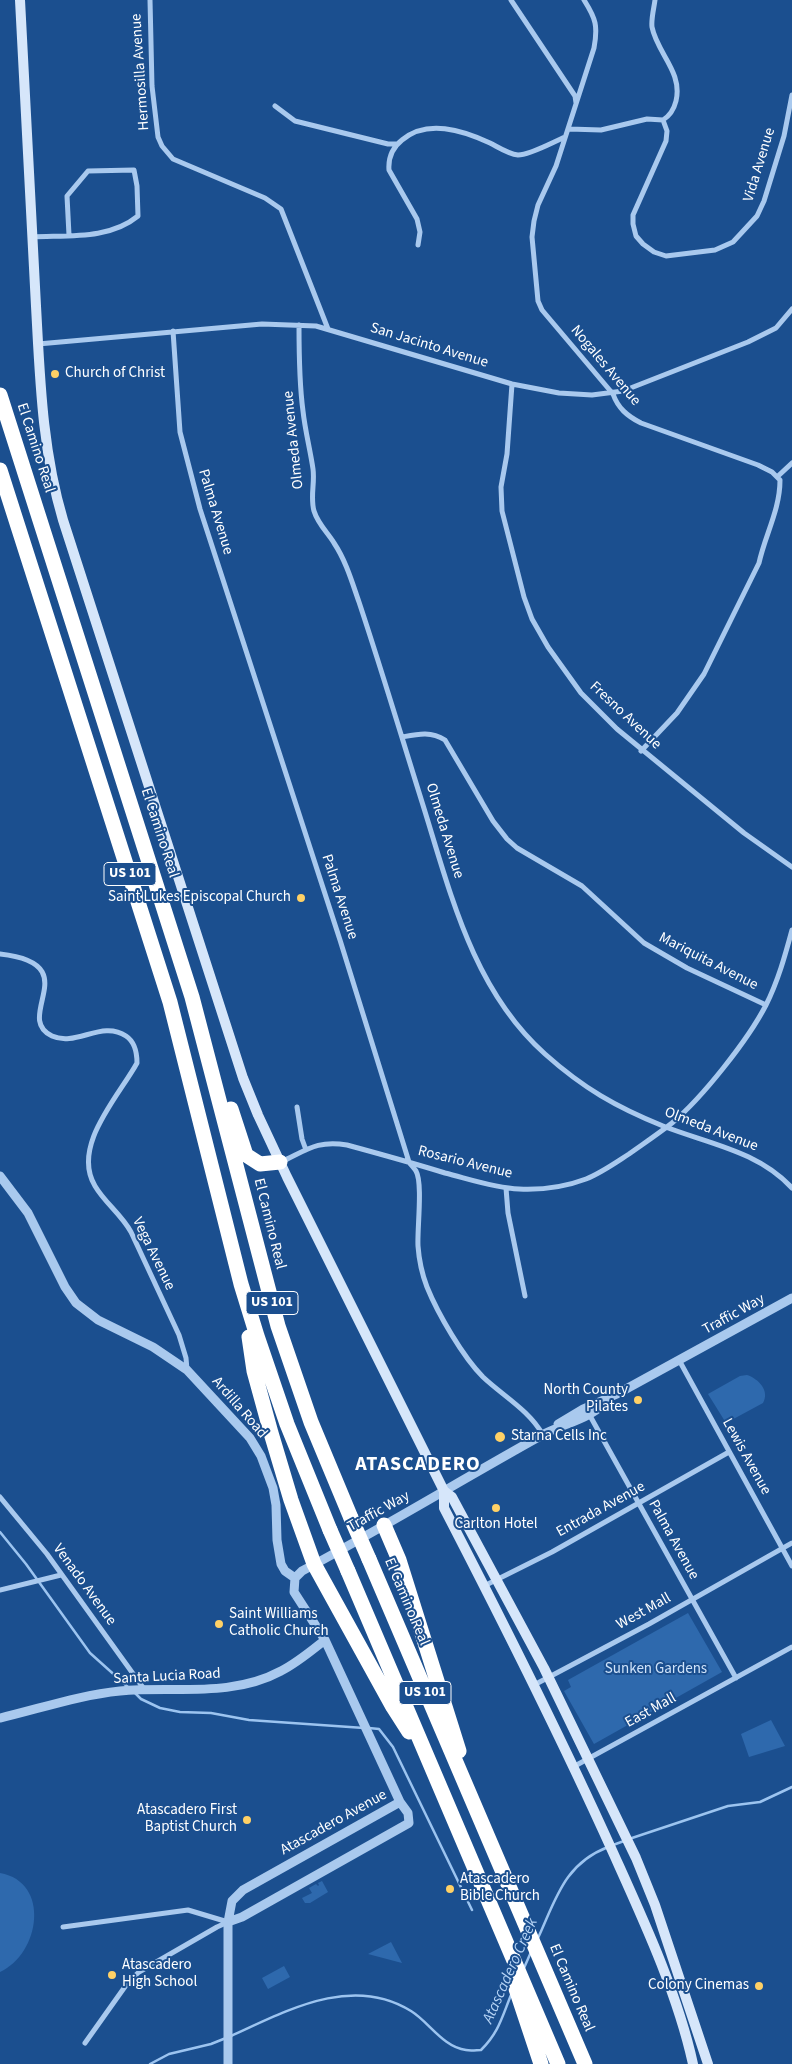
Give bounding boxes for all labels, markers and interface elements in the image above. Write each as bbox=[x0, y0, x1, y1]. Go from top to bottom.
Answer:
street label: Hermosilla Avenue bbox=[128, 13, 154, 131]
street label: Vida Avenue bbox=[740, 126, 780, 204]
street label: San Jacinto Avenue bbox=[368, 319, 490, 373]
street label: Nogales Avenue bbox=[566, 322, 644, 410]
place label: Church of Christ bbox=[65, 365, 165, 383]
marker: Church of Christ bbox=[49, 368, 61, 380]
street label: Olmeda Avenue bbox=[280, 390, 308, 490]
street label: El Camino Real bbox=[12, 401, 58, 495]
street label: Palma Avenue bbox=[193, 467, 237, 557]
street label: Fresno Avenue bbox=[585, 678, 665, 754]
street label: Olmeda Avenue bbox=[421, 781, 467, 881]
street label: El Camino Real bbox=[136, 786, 182, 880]
street label: Palma Avenue bbox=[317, 852, 361, 942]
road number: US 101 bbox=[104, 862, 156, 886]
place label: Saint Lukes Episcopal Church bbox=[108, 889, 291, 907]
marker: Saint Lukes Episcopal Church bbox=[295, 892, 307, 904]
street label: Mariquita Avenue bbox=[655, 929, 761, 995]
street label: Olmeda Avenue bbox=[662, 1104, 760, 1156]
street label: Rosario Avenue bbox=[416, 1143, 514, 1183]
street label: El Camino Real bbox=[249, 1177, 289, 1271]
street label: Vega Avenue bbox=[128, 1215, 178, 1293]
street label: Traffic Way bbox=[700, 1291, 768, 1339]
road number: US 101 bbox=[246, 1292, 298, 1315]
street label: Ardilla Road bbox=[207, 1374, 271, 1442]
place label: North County Pilates bbox=[544, 1382, 628, 1417]
marker: North County Pilates bbox=[632, 1394, 644, 1406]
street label: Lewis Avenue bbox=[718, 1416, 774, 1498]
place label: Starna Cells Inc bbox=[511, 1428, 607, 1446]
marker: Starna Cells Inc bbox=[493, 1430, 507, 1444]
district label: ATASCADERO bbox=[354, 1454, 482, 1478]
street label: Entrada Avenue bbox=[553, 1478, 649, 1542]
street label: Traffic Way bbox=[345, 1488, 413, 1536]
street label: Palma Avenue bbox=[644, 1497, 702, 1583]
marker: Carlton Hotel bbox=[490, 1502, 502, 1514]
place label: Carlton Hotel bbox=[454, 1516, 538, 1534]
street label: Venado Avenue bbox=[48, 1541, 120, 1629]
street label: El Camino Real bbox=[379, 1556, 433, 1648]
street label: West Mall bbox=[614, 1590, 674, 1634]
place label: Saint Williams Catholic Church bbox=[229, 1606, 329, 1641]
marker: Saint Williams Catholic Church bbox=[213, 1618, 225, 1630]
park label: Sunken Gardens bbox=[605, 1661, 707, 1679]
street label: Santa Lucia Road bbox=[113, 1665, 221, 1689]
road number: US 101 bbox=[399, 1682, 451, 1705]
street label: East Mall bbox=[622, 1690, 680, 1732]
street label: Atascadero Avenue bbox=[278, 1786, 390, 1860]
place label: Atascadero First Baptist Church bbox=[137, 1802, 237, 1837]
marker: Atascadero First Baptist Church bbox=[241, 1814, 253, 1826]
place label: Atascadero Bible Church bbox=[460, 1871, 540, 1906]
marker: Atascadero Bible Church bbox=[444, 1883, 456, 1895]
water label: Atascadero Creek bbox=[479, 1915, 543, 2027]
street label: El Camino Real bbox=[544, 1942, 598, 2034]
place label: Atascadero High School bbox=[122, 1957, 197, 1992]
marker: Atascadero High School bbox=[106, 1969, 118, 1981]
place label: Colony Cinemas bbox=[648, 1977, 749, 1995]
marker: Colony Cinemas bbox=[753, 1980, 765, 1992]

